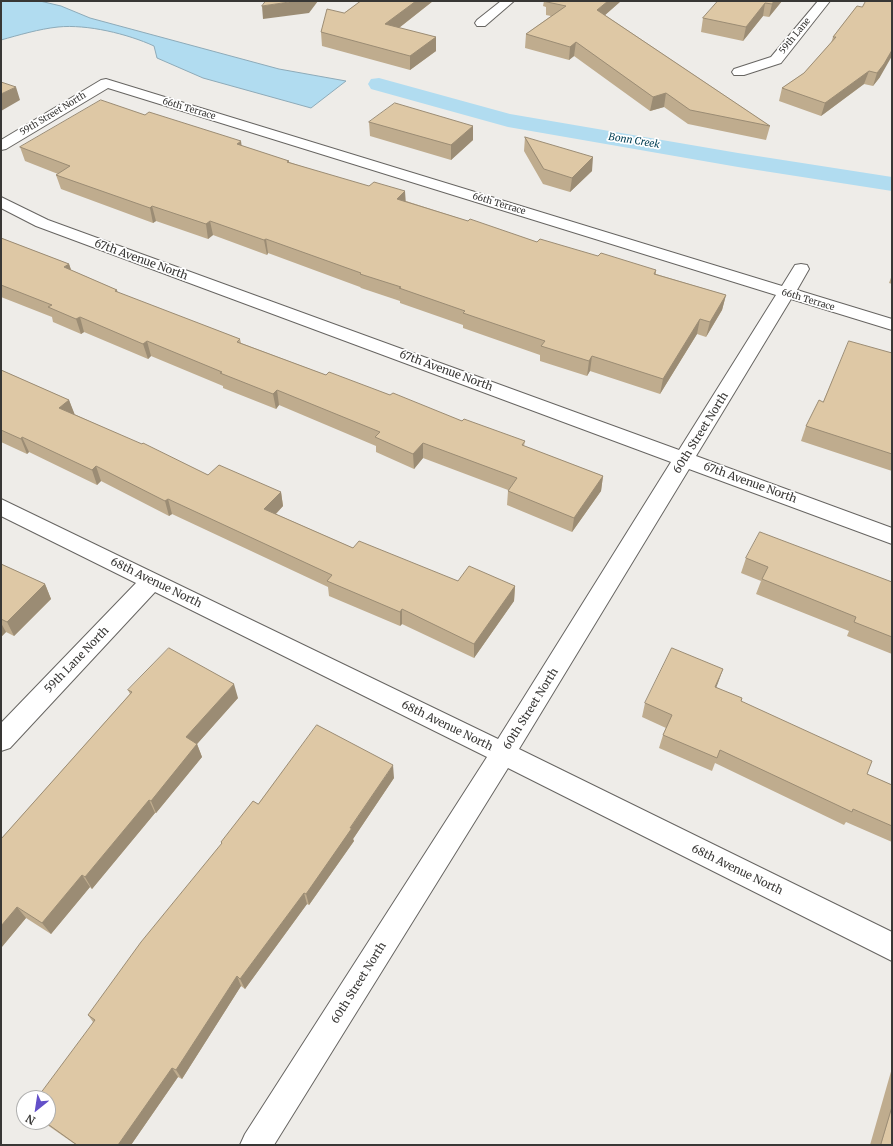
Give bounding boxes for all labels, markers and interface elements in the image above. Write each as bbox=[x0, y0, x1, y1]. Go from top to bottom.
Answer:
street label: 59th Lane bbox=[777, 16, 813, 56]
street label: 59th Street North bbox=[18, 90, 88, 138]
street label: 66th Terrace bbox=[161, 96, 217, 122]
water label: Bonn Creek bbox=[608, 131, 660, 151]
street label: 66th Terrace bbox=[471, 191, 527, 217]
street label: 67th Avenue North bbox=[92, 237, 190, 283]
street label: 66th Terrace bbox=[780, 287, 836, 313]
street label: 67th Avenue North bbox=[397, 348, 495, 394]
street label: 60th Street North bbox=[671, 390, 731, 476]
street label: 67th Avenue North bbox=[701, 460, 799, 506]
street label: 68th Avenue North bbox=[108, 555, 204, 611]
street label: 59th Lane North bbox=[42, 624, 112, 696]
street label: 60th Street North bbox=[501, 666, 561, 752]
street label: 68th Avenue North bbox=[399, 698, 495, 754]
street label: 68th Avenue North bbox=[689, 842, 785, 898]
street label: 60th Street North bbox=[329, 940, 389, 1026]
north arrow bbox=[16, 1090, 56, 1130]
text: N bbox=[23, 1111, 38, 1128]

